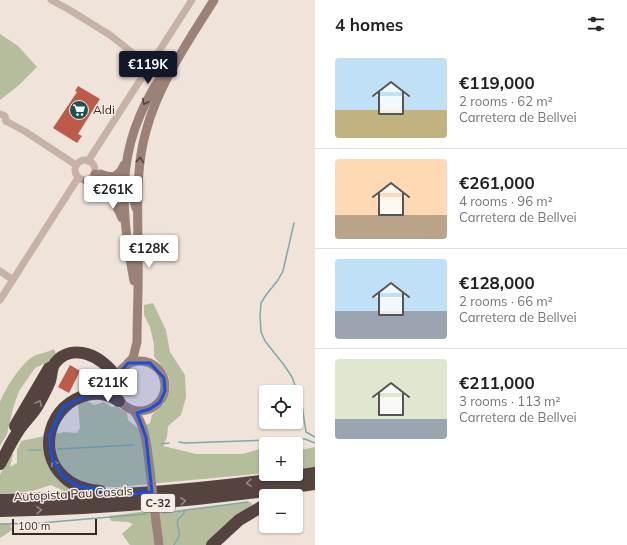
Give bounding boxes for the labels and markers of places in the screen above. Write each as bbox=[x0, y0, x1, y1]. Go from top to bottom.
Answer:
pin: €119K bbox=[120, 51, 176, 85]
supermarket icon: Aldi bbox=[68, 99, 90, 121]
place label: Aldi bbox=[93, 102, 115, 117]
pin: €261K bbox=[85, 176, 141, 210]
pin: €128K bbox=[121, 235, 177, 269]
pin: €211K bbox=[80, 369, 136, 403]

